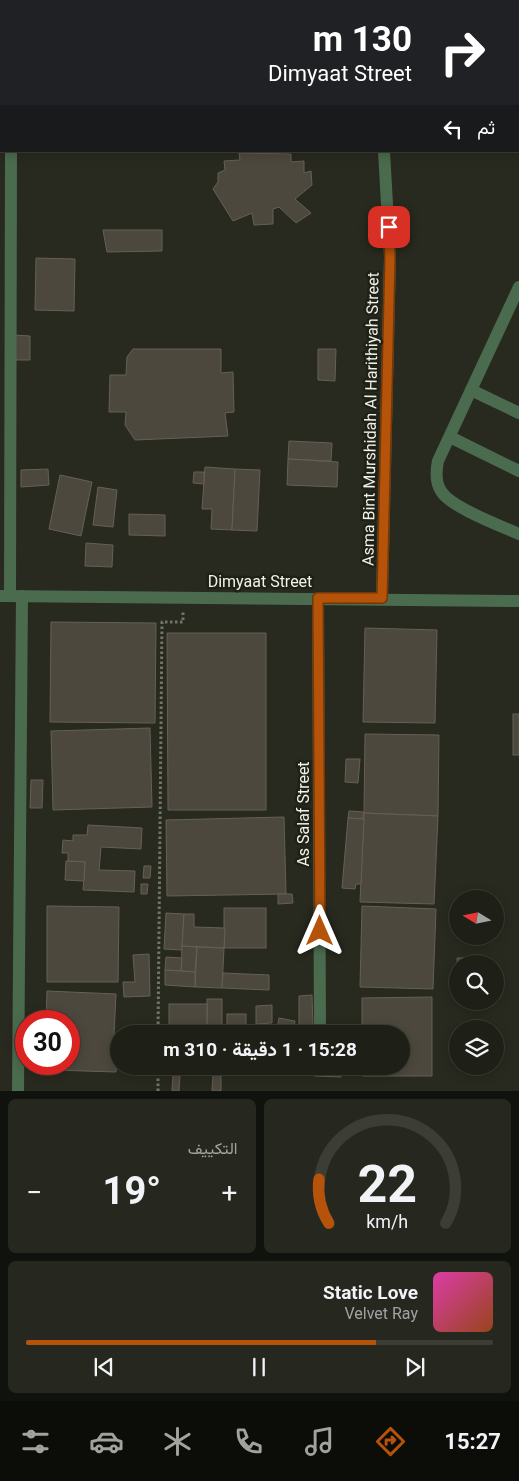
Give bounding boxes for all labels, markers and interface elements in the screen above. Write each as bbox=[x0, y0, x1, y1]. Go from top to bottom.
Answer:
text: 130 m bbox=[313, 19, 412, 60]
icon: right bbox=[430, 20, 495, 85]
text: Dimyaat Street bbox=[268, 61, 412, 86]
icon: left bbox=[439, 115, 467, 143]
text: ثم bbox=[477, 116, 495, 139]
pin bbox=[368, 206, 410, 248]
icon: arrive bbox=[375, 213, 403, 241]
street label: Asma Bint Murshidah Al Harithiyah Street bbox=[358, 272, 383, 566]
street label: Dimyaat Street bbox=[208, 572, 312, 591]
street label: As Salaf Street bbox=[294, 761, 313, 867]
north arrow bbox=[449, 890, 504, 945]
map controls bbox=[449, 890, 504, 1075]
position arrow bbox=[293, 904, 345, 956]
button: search bbox=[449, 955, 504, 1010]
speed limit sign: 30 bbox=[15, 1010, 80, 1075]
button: layers bbox=[449, 1020, 504, 1075]
text: 15:28 · 1 دقيقة · 310 m bbox=[163, 1038, 357, 1061]
text: التكييف bbox=[188, 1139, 238, 1158]
text: 22 bbox=[357, 1154, 417, 1215]
text: 19° bbox=[103, 1169, 161, 1213]
text: − bbox=[26, 1176, 42, 1209]
text: + bbox=[222, 1176, 237, 1209]
text: km/h bbox=[366, 1211, 408, 1232]
text: Static Love bbox=[323, 1281, 418, 1304]
text: Velvet Ray bbox=[344, 1304, 418, 1323]
icon: previous bbox=[90, 1353, 118, 1381]
icon: pause bbox=[245, 1353, 273, 1381]
icon: next bbox=[401, 1353, 429, 1381]
icon: filters bbox=[18, 1424, 53, 1459]
icon: car bbox=[89, 1424, 124, 1459]
icon: climate bbox=[160, 1424, 195, 1459]
icon: phone bbox=[231, 1424, 266, 1459]
icon: music bbox=[302, 1424, 337, 1459]
icon: directions bbox=[373, 1424, 408, 1459]
text: 15:27 bbox=[444, 1429, 501, 1454]

